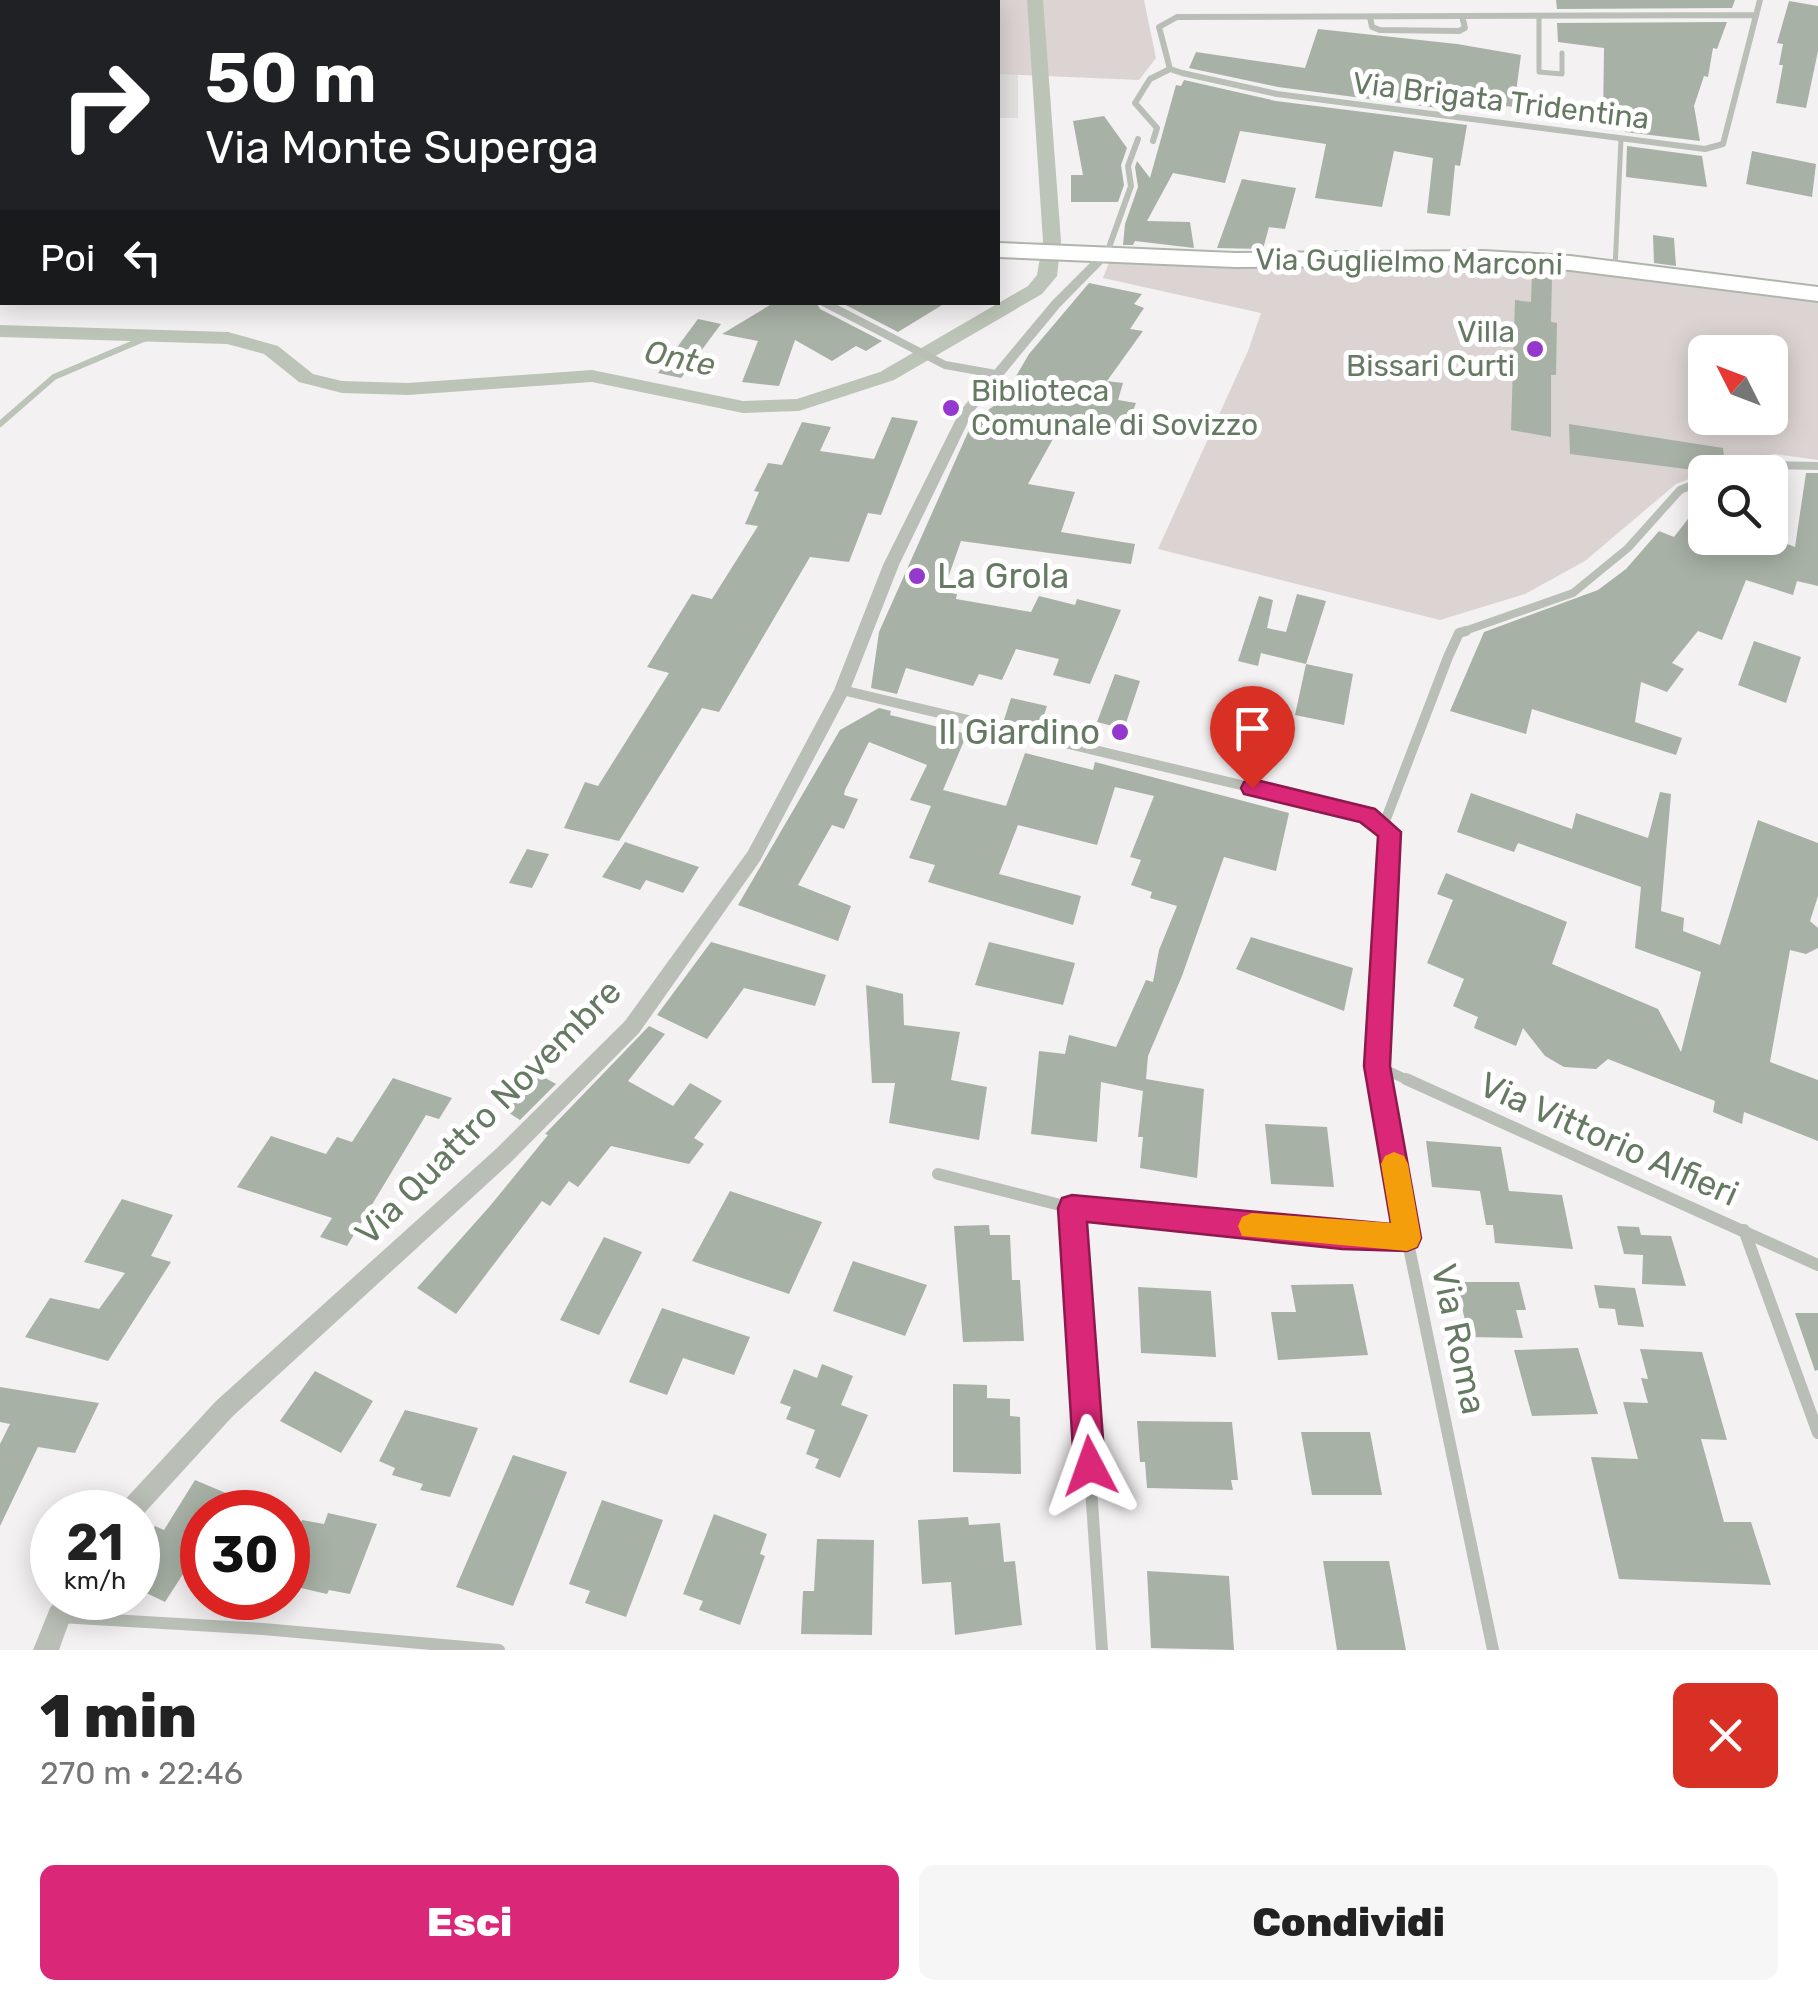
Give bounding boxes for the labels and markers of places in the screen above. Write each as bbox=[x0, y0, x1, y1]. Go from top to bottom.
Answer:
place label: Villa Bissari Curti bbox=[1346, 314, 1515, 384]
marker: Villa Bissari Curti bbox=[1524, 338, 1546, 360]
place label: Biblioteca Comunale di Sovizzo bbox=[971, 373, 1258, 443]
marker: Biblioteca Comunale di Sovizzo bbox=[940, 397, 962, 419]
place label: La Grola bbox=[937, 555, 1069, 597]
marker: La Grola bbox=[906, 565, 928, 587]
pin bbox=[1210, 686, 1295, 789]
place label: Il Giardino bbox=[938, 711, 1100, 753]
marker: Il Giardino bbox=[1109, 721, 1131, 743]

